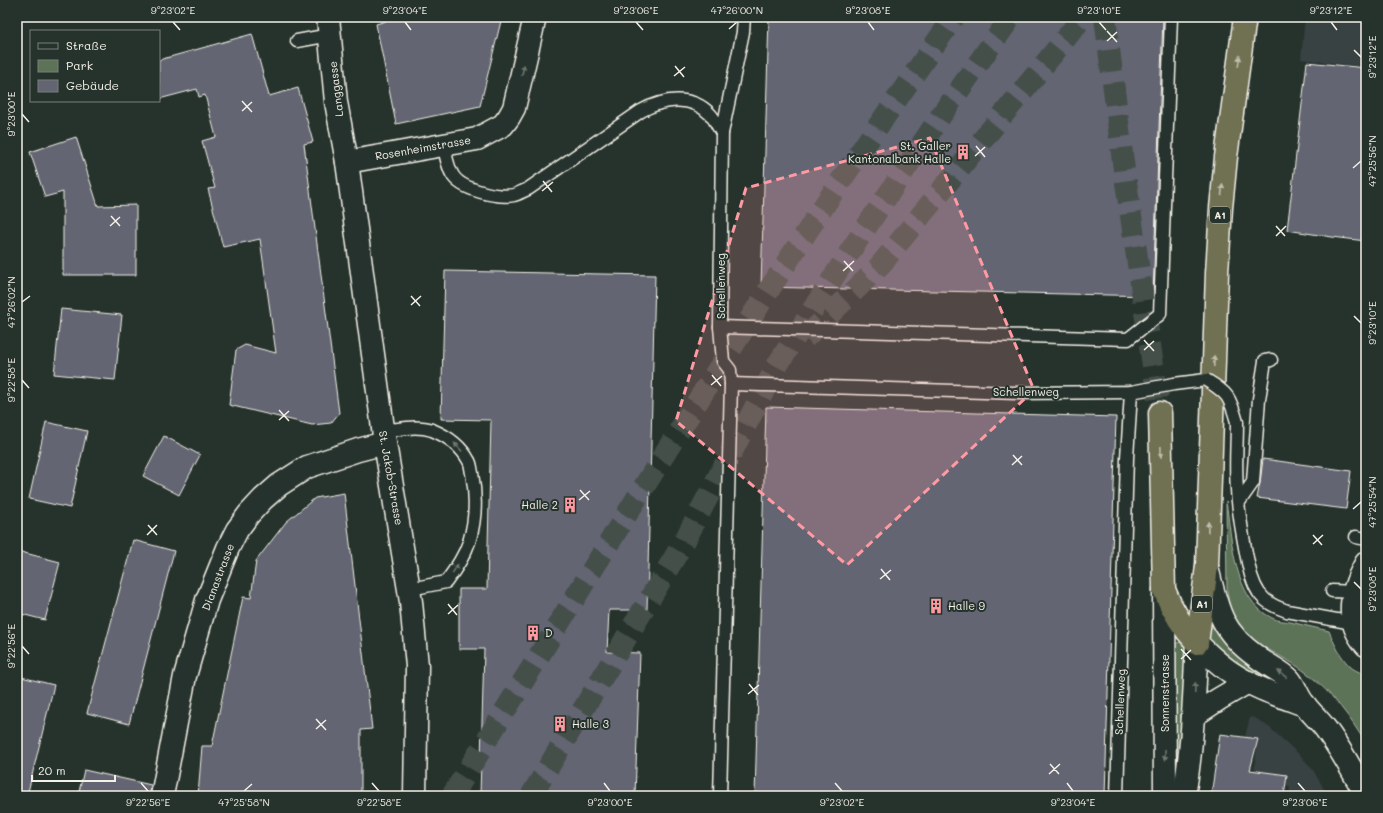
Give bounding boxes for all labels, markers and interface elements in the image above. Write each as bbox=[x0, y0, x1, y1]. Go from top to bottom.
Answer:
text: 9°23'02"E bbox=[151, 3, 195, 17]
text: 9°23'04"E bbox=[383, 3, 428, 17]
text: 9°23'06"E bbox=[614, 3, 659, 17]
text: 47°26'00"N bbox=[711, 3, 763, 17]
text: 9°23'08"E bbox=[846, 3, 891, 17]
text: 9°23'10"E bbox=[1077, 3, 1121, 17]
text: 9°23'12"E bbox=[1310, 3, 1353, 17]
legend bbox=[30, 30, 160, 102]
text: 9°23'12"E bbox=[1365, 35, 1379, 78]
text: Straße bbox=[66, 37, 107, 53]
one-way arrow bbox=[1236, 55, 1242, 67]
text: Park bbox=[66, 57, 93, 73]
street label: Langgasse bbox=[325, 60, 346, 118]
one-way arrow bbox=[520, 63, 526, 76]
text: Gebäude bbox=[66, 77, 119, 93]
text: 9°23'00"E bbox=[4, 91, 18, 137]
street label: Rosenheimstrasse bbox=[374, 132, 472, 163]
text: 47°25'56"N bbox=[1365, 135, 1379, 187]
place label: St. Galler Kantonalbank Halle bbox=[848, 138, 951, 166]
building icon: St. Galler Kantonalbank Halle bbox=[954, 143, 972, 161]
one-way arrow bbox=[1219, 184, 1226, 196]
road number: A1 bbox=[1210, 207, 1230, 223]
street label: Schellenweg bbox=[713, 253, 728, 319]
text: 47°26'02"N bbox=[4, 276, 18, 328]
text: 9°23'10"E bbox=[1365, 301, 1379, 345]
one-way arrow bbox=[1211, 354, 1217, 367]
text: 9°22'58"E bbox=[4, 358, 18, 402]
street label: Schellenweg bbox=[993, 384, 1059, 399]
street label: St. Jakob-Strasse bbox=[376, 430, 407, 526]
one-way arrow bbox=[454, 443, 463, 452]
one-way arrow bbox=[1158, 446, 1164, 459]
text: 47°25'54"N bbox=[1365, 476, 1379, 528]
building icon: Halle 2 bbox=[561, 496, 579, 514]
place label: Halle 2 bbox=[521, 497, 558, 512]
one-way arrow bbox=[1205, 521, 1212, 533]
street label: Dianastrasse bbox=[198, 541, 237, 613]
one-way arrow bbox=[451, 564, 459, 574]
text: 9°23'08"E bbox=[1365, 566, 1379, 611]
road number: A1 bbox=[1192, 596, 1212, 612]
building icon: Halle 9 bbox=[927, 597, 945, 615]
place label: Halle 9 bbox=[948, 598, 986, 613]
text: 9°22'56"E bbox=[4, 624, 18, 668]
building icon: D bbox=[524, 624, 542, 642]
place label: D bbox=[545, 625, 553, 640]
street label: Sonnenstrasse bbox=[1157, 654, 1172, 732]
street label: Schellenweg bbox=[1111, 669, 1128, 735]
one-way arrow bbox=[1277, 670, 1288, 678]
one-way arrow bbox=[1191, 682, 1198, 694]
building icon: Halle 3 bbox=[551, 715, 569, 733]
place label: Halle 3 bbox=[572, 716, 610, 731]
one-way arrow bbox=[1162, 749, 1168, 762]
scale bar bbox=[32, 757, 115, 783]
text: 20 m bbox=[38, 762, 66, 778]
text: 9°22'56"E bbox=[126, 795, 170, 809]
text: 47°25'58"N bbox=[218, 795, 270, 809]
text: 9°22'58"E bbox=[357, 795, 401, 809]
text: 9°23'00"E bbox=[588, 795, 633, 809]
text: 9°23'02"E bbox=[820, 795, 864, 809]
text: 9°23'04"E bbox=[1051, 795, 1096, 809]
text: 9°23'06"E bbox=[1283, 795, 1328, 809]

